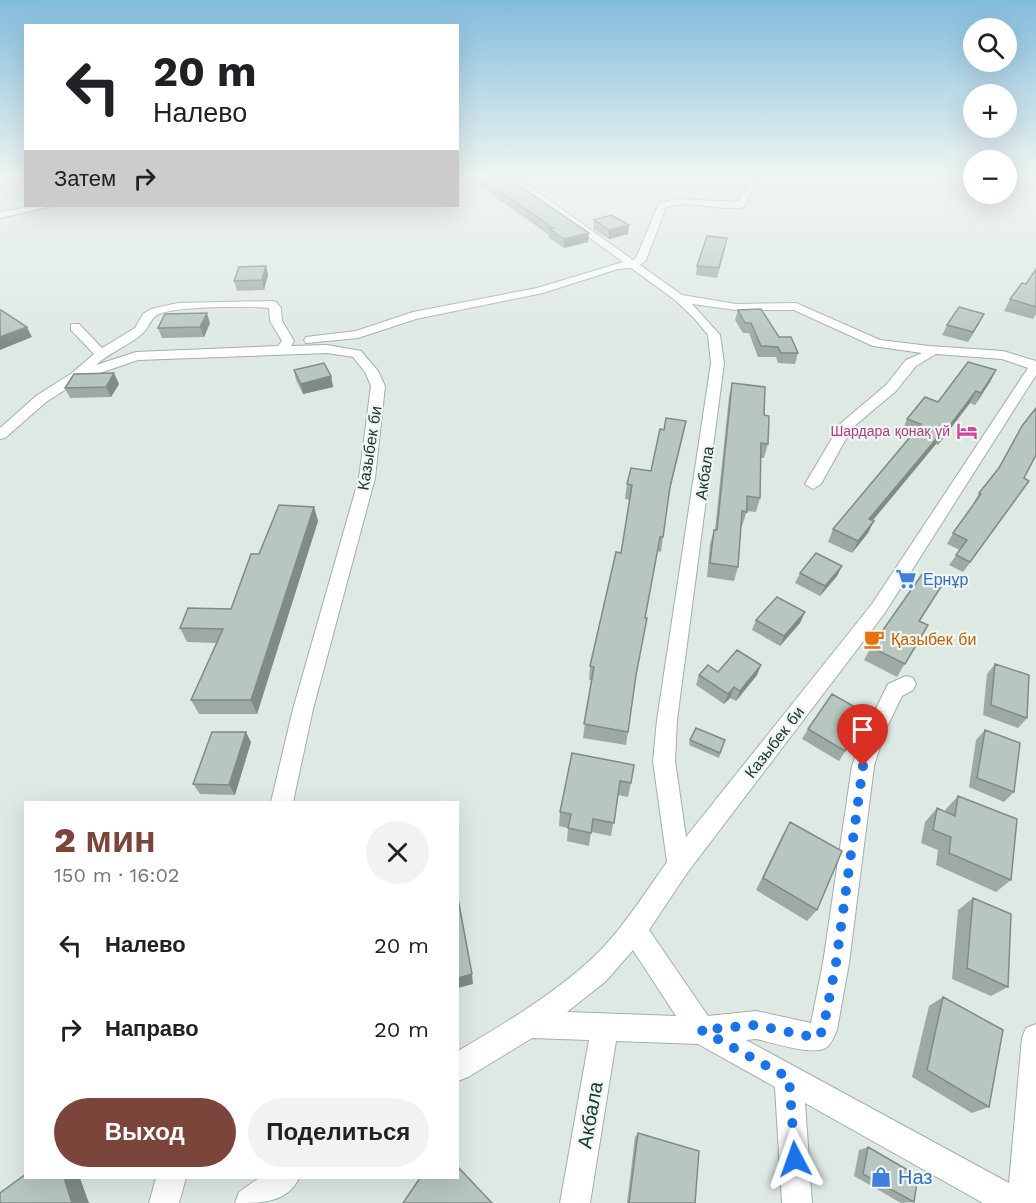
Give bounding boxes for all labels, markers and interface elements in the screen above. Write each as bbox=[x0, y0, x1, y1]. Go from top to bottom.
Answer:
map controls bbox=[963, 18, 1017, 204]
button: search bbox=[963, 18, 1017, 72]
text: 20 m bbox=[153, 47, 257, 96]
icon: left bbox=[54, 48, 132, 126]
button: + bbox=[963, 84, 1017, 138]
text: Налево bbox=[153, 97, 247, 129]
button: − bbox=[963, 150, 1017, 204]
icon: right bbox=[128, 162, 161, 195]
text: Затем bbox=[54, 166, 116, 191]
street label: Казыбек би bbox=[353, 404, 386, 492]
hotel icon: Шардара қонақ үй bbox=[955, 419, 979, 443]
place label: Шардара қонақ үй bbox=[830, 423, 950, 439]
street label: Акбала bbox=[691, 445, 718, 501]
supermarket icon: Ернұр bbox=[894, 567, 918, 591]
place label: Ернұр bbox=[923, 570, 968, 589]
cafe icon: Қазыбек би bbox=[862, 627, 886, 651]
place label: Қазыбек би bbox=[891, 630, 976, 649]
street label: Казыбек би bbox=[741, 703, 808, 782]
pin bbox=[837, 704, 888, 766]
icon: arrive bbox=[846, 713, 879, 746]
text: 2 мин bbox=[54, 819, 156, 861]
button: close bbox=[366, 821, 429, 884]
text: 150 m · 16:02 bbox=[54, 863, 180, 887]
icon: left bbox=[54, 929, 87, 962]
text: Налево bbox=[105, 932, 186, 957]
text: 20 m bbox=[374, 933, 429, 958]
icon: right bbox=[54, 1013, 87, 1046]
text: Направо bbox=[105, 1016, 199, 1041]
text: 20 m bbox=[374, 1017, 429, 1042]
street label: Акбала bbox=[572, 1079, 608, 1150]
button: Выход bbox=[54, 1098, 236, 1167]
button: Поделиться bbox=[248, 1098, 429, 1167]
position arrow bbox=[763, 1127, 827, 1191]
shop icon: Наз bbox=[869, 1165, 893, 1189]
place label: Наз bbox=[898, 1165, 933, 1189]

